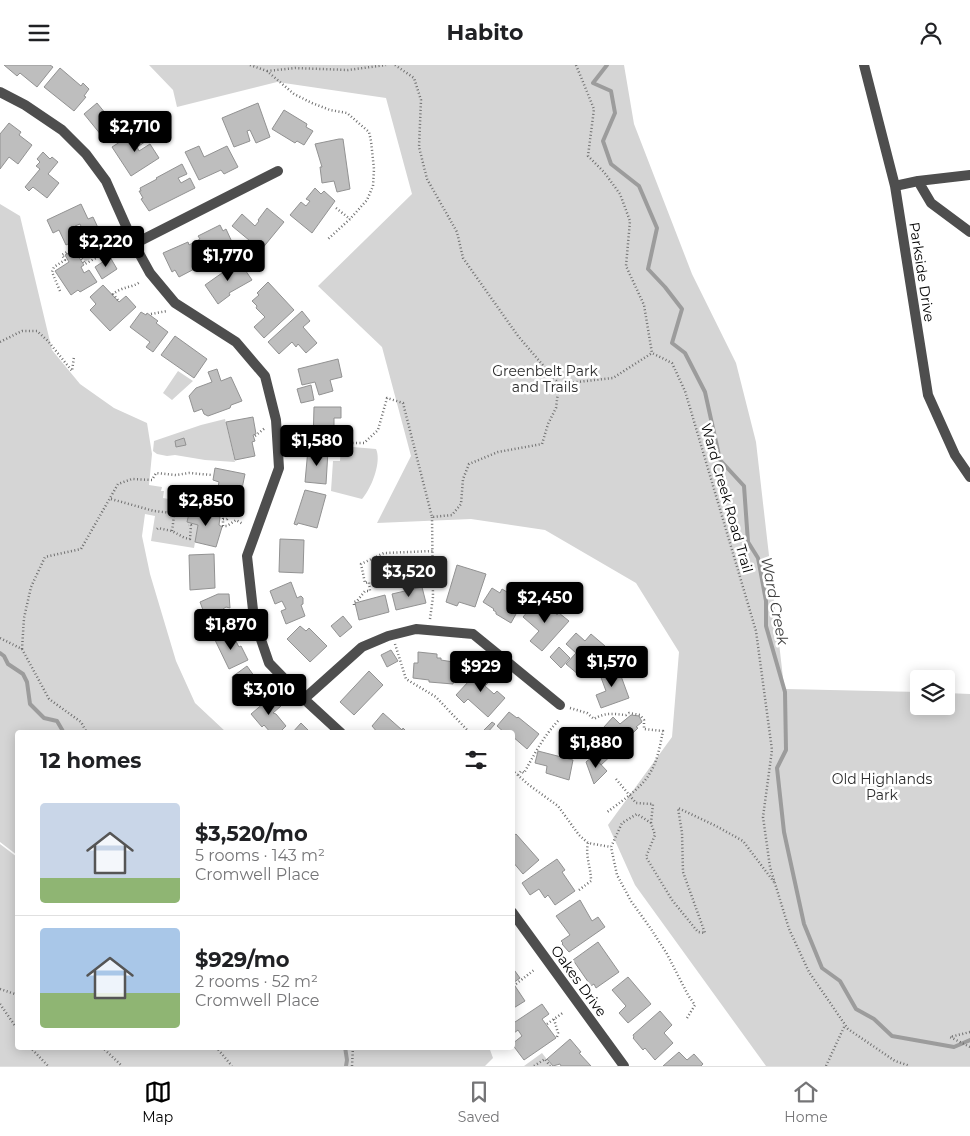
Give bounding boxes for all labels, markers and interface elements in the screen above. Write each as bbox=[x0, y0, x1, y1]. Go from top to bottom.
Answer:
icon: menu bbox=[25, 19, 53, 47]
text: Habito bbox=[447, 19, 523, 46]
icon: person bbox=[917, 19, 945, 47]
pin: $2,710 bbox=[94, 111, 176, 153]
text: $2,710 bbox=[110, 117, 160, 136]
street label: Parkside Drive bbox=[905, 221, 939, 323]
pin: $2,220 bbox=[65, 225, 147, 268]
text: $2,220 bbox=[79, 232, 133, 251]
pin: $1,770 bbox=[187, 239, 269, 282]
text: $1,770 bbox=[203, 246, 253, 265]
park label: Greenbelt Park and Trails bbox=[492, 362, 598, 396]
street label: Ward Creek Road Trail bbox=[697, 421, 757, 575]
pin: $1,580 bbox=[276, 425, 358, 467]
text: $1,580 bbox=[291, 431, 343, 450]
pin: $2,850 bbox=[165, 485, 247, 527]
text: $2,850 bbox=[178, 491, 234, 510]
pin: $3,520 bbox=[368, 555, 450, 598]
water label: Ward Creek bbox=[757, 555, 793, 648]
text: $3,520 bbox=[382, 562, 436, 581]
pin: $2,450 bbox=[504, 581, 586, 624]
text: $2,450 bbox=[517, 588, 573, 607]
pin: $1,870 bbox=[190, 609, 272, 651]
text: $1,870 bbox=[205, 615, 257, 634]
pin: $1,570 bbox=[571, 645, 653, 688]
pin: $929 bbox=[451, 651, 511, 693]
text: $1,570 bbox=[587, 652, 637, 671]
text: $929 bbox=[461, 657, 501, 676]
map controls bbox=[910, 670, 955, 715]
button: layers bbox=[910, 670, 955, 715]
pin: $3,010 bbox=[228, 673, 310, 716]
text: $3,010 bbox=[243, 680, 295, 699]
pin: $1,880 bbox=[555, 727, 637, 769]
text: $1,880 bbox=[570, 733, 622, 752]
icon: filters bbox=[462, 746, 490, 774]
text: 12 homes bbox=[40, 748, 141, 773]
park label: Old Highlands Park bbox=[832, 770, 933, 804]
text: $3,520/mo bbox=[195, 821, 308, 846]
icon: home bbox=[80, 823, 140, 883]
text: 5 rooms · 143 m² bbox=[195, 846, 325, 865]
text: Cromwell Place bbox=[195, 865, 319, 884]
street label: Oakes Drive bbox=[547, 942, 611, 1020]
text: $929/mo bbox=[195, 947, 290, 972]
icon: home bbox=[80, 948, 140, 1008]
text: 2 rooms · 52 m² bbox=[195, 972, 318, 991]
text: Cromwell Place bbox=[195, 991, 319, 1010]
tab: Map bbox=[142, 1078, 173, 1126]
tab: Saved bbox=[458, 1078, 500, 1126]
tab: Home bbox=[784, 1078, 828, 1126]

